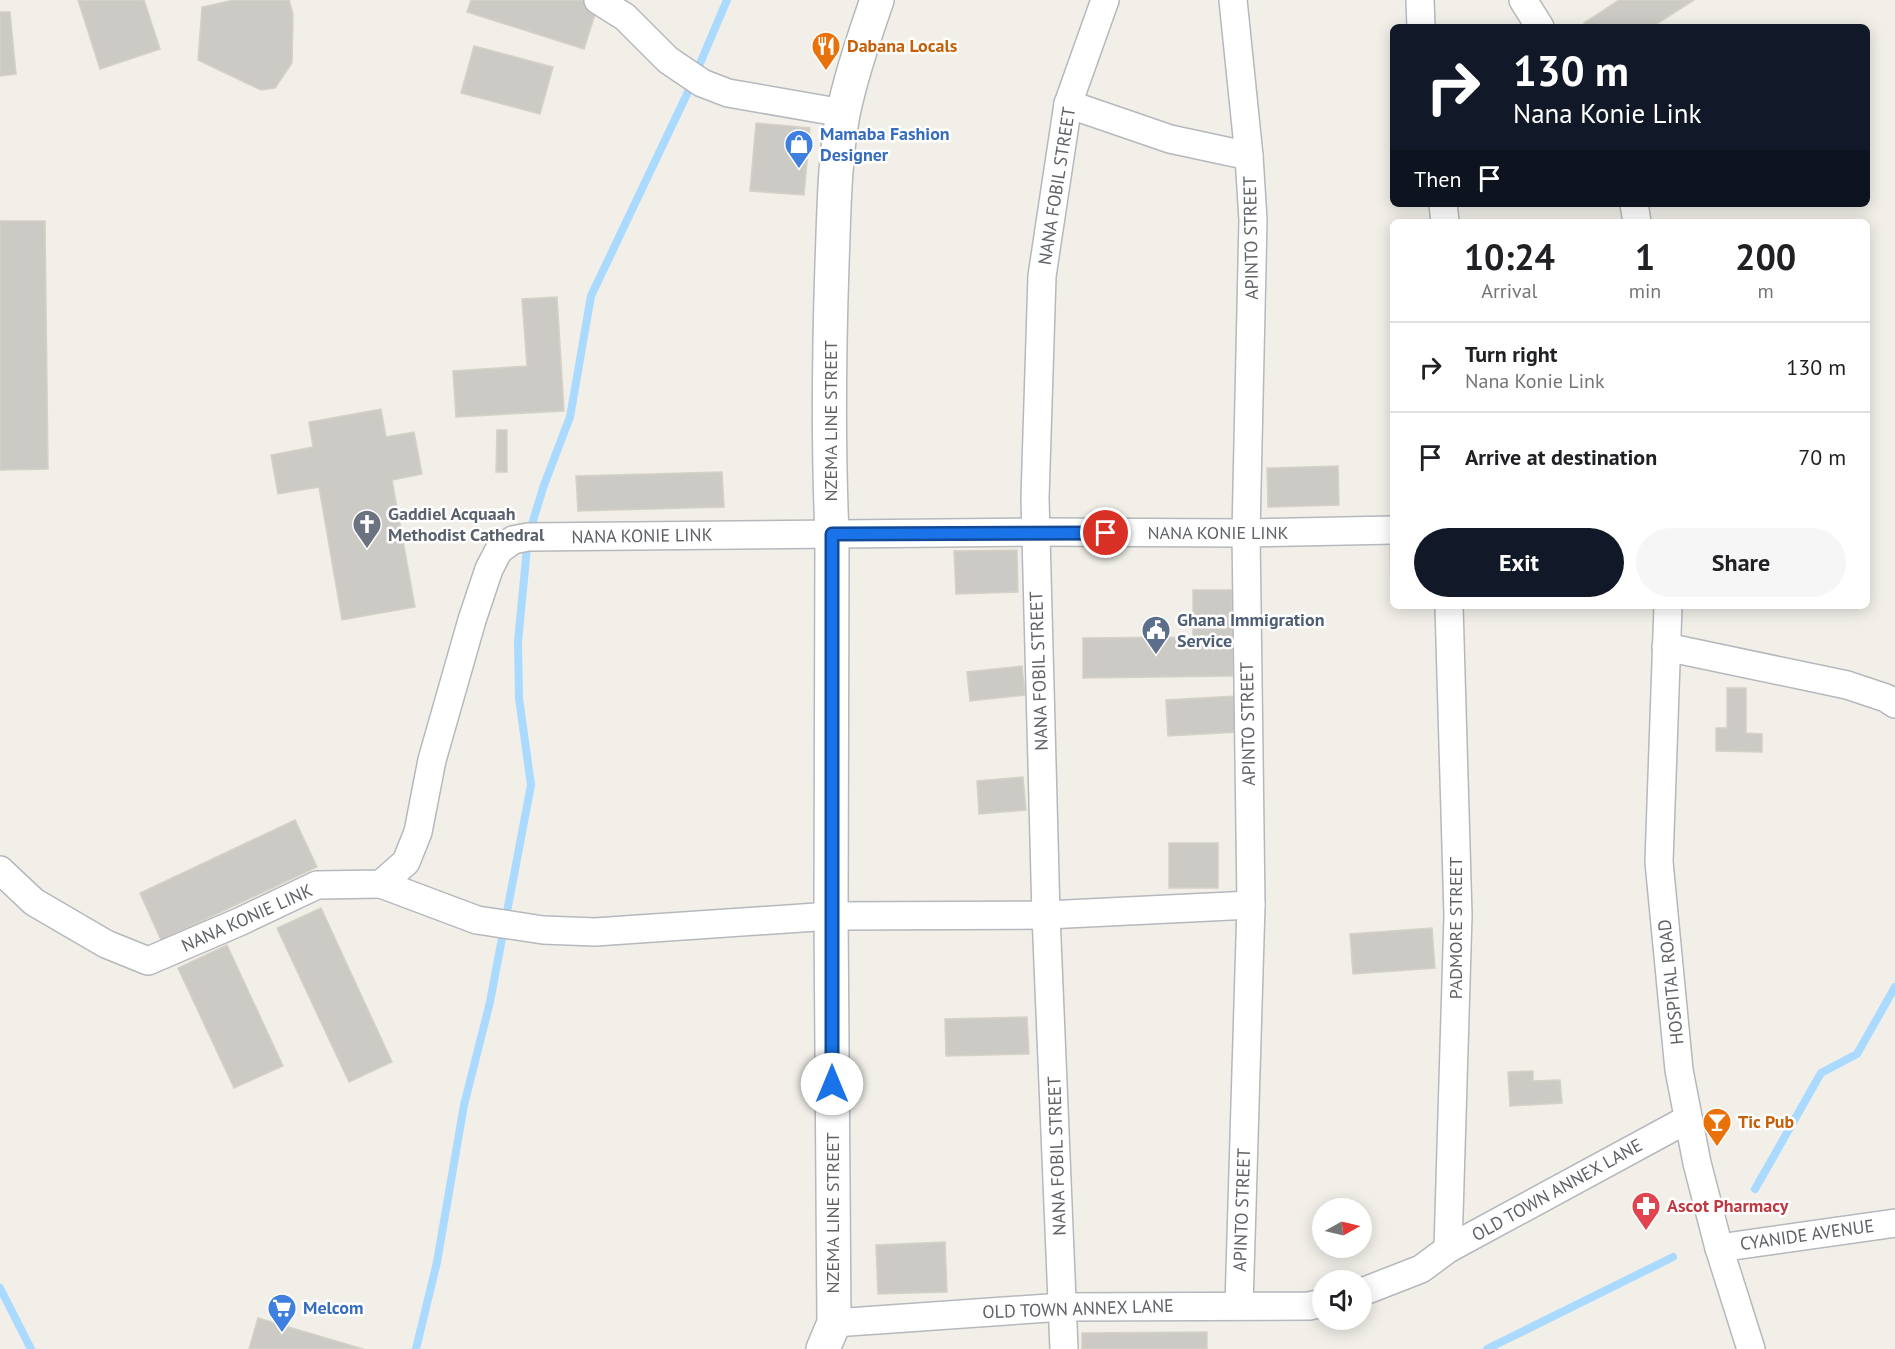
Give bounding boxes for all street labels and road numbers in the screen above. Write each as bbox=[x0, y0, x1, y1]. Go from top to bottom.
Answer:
street label: NANA FOBIL STREET bbox=[1033, 105, 1080, 267]
street label: APINTO STREET bbox=[1238, 176, 1263, 300]
street label: NZEMA LINE STREET bbox=[819, 340, 842, 502]
street label: NANA KONIE LINK bbox=[1147, 521, 1289, 544]
street label: NANA KONIE LINK bbox=[571, 523, 713, 548]
street label: NANA FOBIL STREET bbox=[1024, 591, 1053, 751]
street label: APINTO STREET bbox=[1235, 662, 1260, 786]
street label: PADMORE STREET bbox=[1444, 857, 1467, 999]
street label: NANA KONIE LINK bbox=[178, 878, 316, 957]
street label: HOSPITAL ROAD bbox=[1652, 918, 1689, 1046]
street label: NANA FOBIL STREET bbox=[1042, 1076, 1071, 1236]
street label: NZEMA LINE STREET bbox=[821, 1132, 844, 1294]
street label: OLD TOWN ANNEX LANE bbox=[1467, 1133, 1646, 1246]
street label: APINTO STREET bbox=[1228, 1148, 1255, 1272]
street label: CYANIDE AVENUE bbox=[1738, 1214, 1875, 1255]
street label: OLD TOWN ANNEX LANE bbox=[982, 1294, 1174, 1323]

